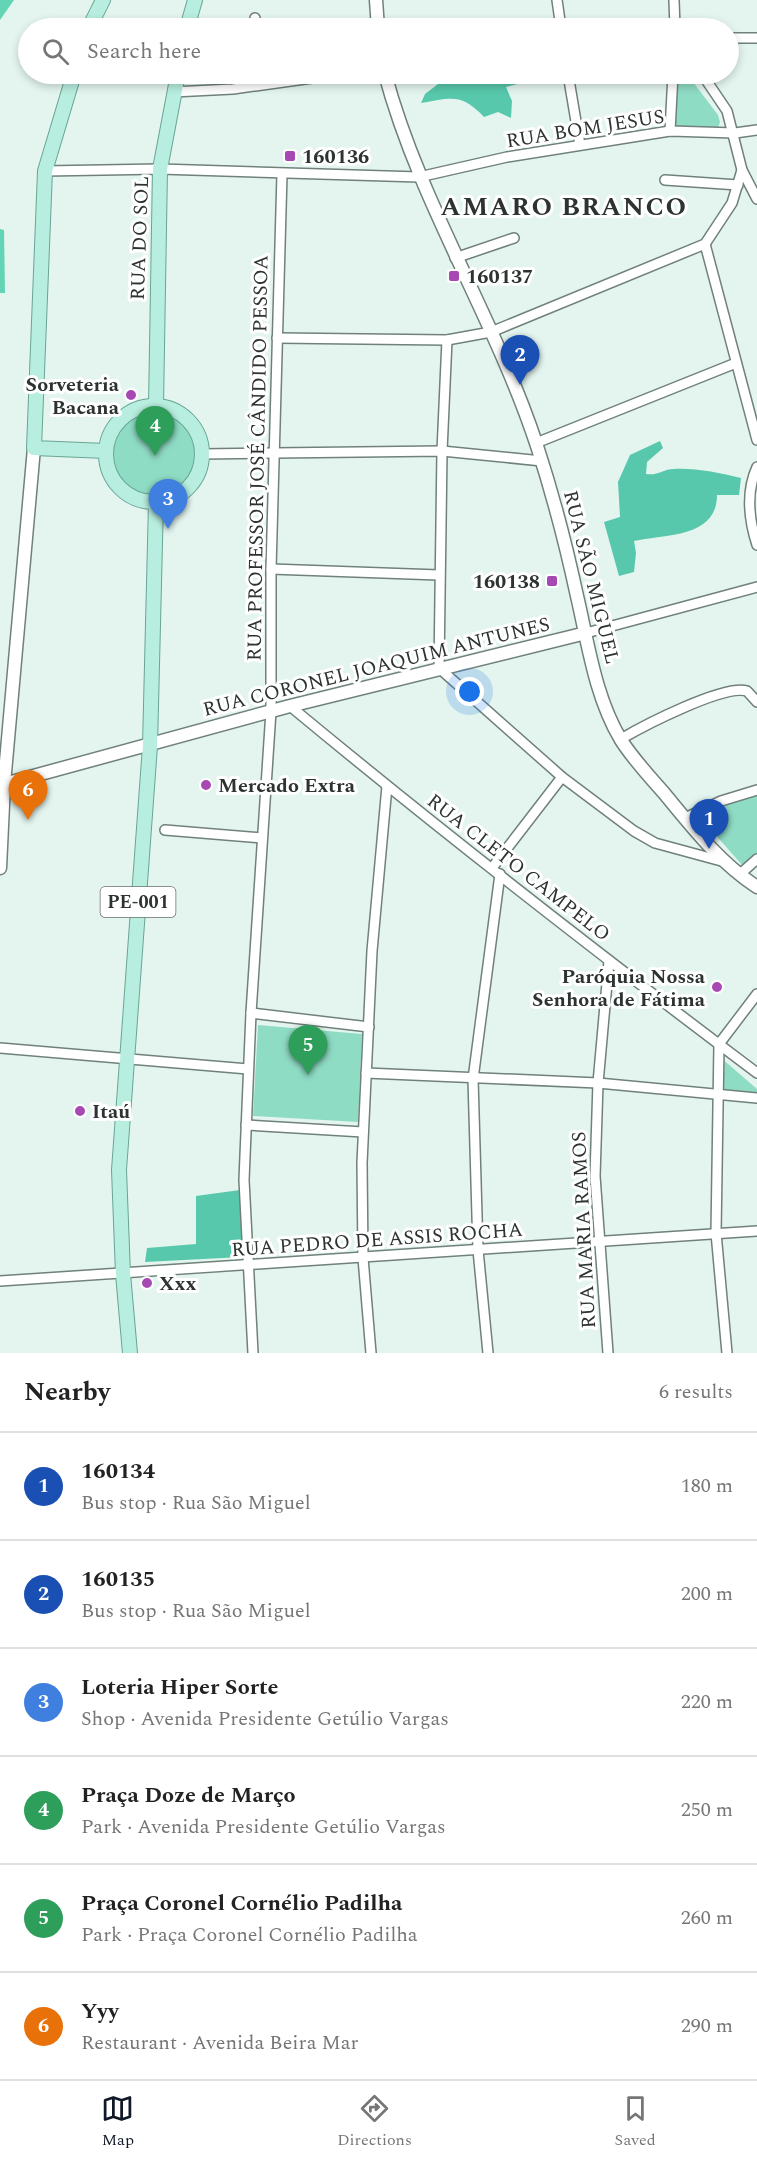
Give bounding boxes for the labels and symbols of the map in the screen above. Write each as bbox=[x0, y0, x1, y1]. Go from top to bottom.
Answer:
street label: RUA BOM JESUS bbox=[504, 102, 666, 156]
place label: 160136 bbox=[302, 142, 369, 172]
marker: 160136 bbox=[283, 149, 297, 163]
street label: RUA DO SOL bbox=[123, 175, 157, 301]
district label: AMARO BRANCO bbox=[441, 187, 687, 227]
street label: RUA PROFESSOR JOSÉ CÂNDIDO PESSOA bbox=[239, 255, 277, 661]
place label: 160137 bbox=[466, 262, 533, 292]
marker: 160137 bbox=[447, 269, 461, 283]
pin: 2 bbox=[500, 336, 540, 385]
place label: Sorveteria Bacana bbox=[25, 370, 120, 423]
marker: Sorveteria Bacana bbox=[124, 388, 138, 402]
pin: 4 bbox=[136, 406, 174, 456]
pin: 3 bbox=[148, 480, 188, 529]
street label: RUA SÃO MIGUEL bbox=[555, 487, 627, 667]
place label: 160138 bbox=[473, 567, 540, 597]
marker: 160138 bbox=[545, 574, 559, 588]
street label: RUA CORONEL JOAQUIM ANTUNES bbox=[200, 609, 553, 725]
your location bbox=[455, 677, 484, 706]
pin: 6 bbox=[9, 770, 48, 820]
place label: Mercado Extra bbox=[218, 771, 356, 801]
marker: Mercado Extra bbox=[199, 778, 213, 792]
street label: RUA CLETO CAMPELO bbox=[420, 786, 617, 949]
pin: 1 bbox=[690, 800, 728, 849]
road number: PE-001 bbox=[100, 887, 176, 917]
place label: Paróquia Nossa Senhora de Fátima bbox=[532, 962, 706, 1015]
marker: Paróquia Nossa Senhora de Fátima bbox=[710, 980, 724, 994]
pin: 5 bbox=[288, 1026, 328, 1075]
place label: Itaú bbox=[92, 1097, 130, 1127]
marker: Itaú bbox=[73, 1104, 87, 1118]
street label: RUA MARIA RAMOS bbox=[564, 1131, 604, 1329]
street label: RUA PEDRO DE ASSIS ROCHA bbox=[230, 1215, 524, 1265]
place label: Xxx bbox=[159, 1269, 196, 1299]
marker: Xxx bbox=[140, 1276, 154, 1290]

